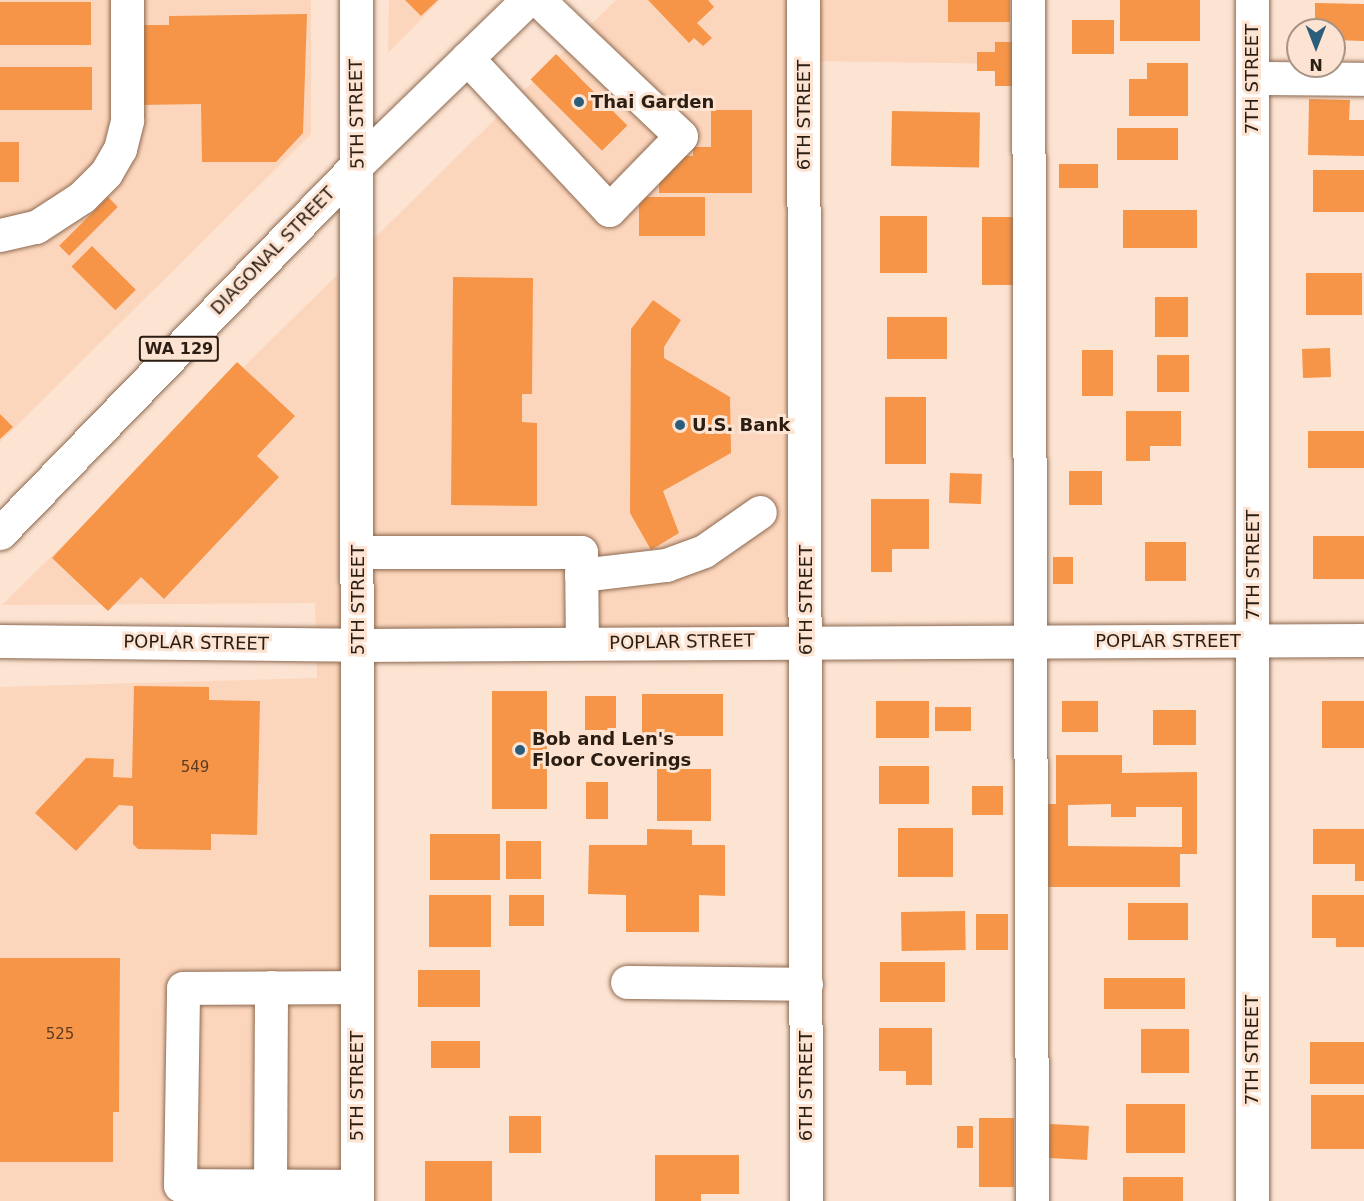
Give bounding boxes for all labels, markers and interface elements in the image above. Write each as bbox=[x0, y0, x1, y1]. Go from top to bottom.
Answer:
north arrow bbox=[1286, 18, 1346, 78]
street label: 7TH STREET bbox=[1241, 24, 1263, 134]
text: N bbox=[1309, 55, 1323, 74]
street label: 5TH STREET bbox=[345, 59, 369, 169]
street label: 6TH STREET bbox=[793, 60, 815, 170]
place label: Thai Garden bbox=[591, 91, 714, 113]
marker: Thai Garden bbox=[572, 95, 586, 109]
street label: DIAGONAL STREET bbox=[206, 183, 340, 319]
road number: WA 129 bbox=[138, 336, 219, 362]
place label: U.S. Bank bbox=[692, 414, 790, 436]
marker: U.S. Bank bbox=[673, 418, 687, 432]
street label: 7TH STREET bbox=[1242, 510, 1264, 620]
street label: 5TH STREET bbox=[347, 545, 369, 655]
street label: 6TH STREET bbox=[795, 545, 817, 655]
street label: POPLAR STREET bbox=[609, 630, 755, 654]
street label: POPLAR STREET bbox=[1095, 630, 1241, 652]
street label: POPLAR STREET bbox=[123, 631, 269, 655]
place label: Bob and Len's Floor Coverings bbox=[532, 729, 691, 771]
marker: Bob and Len's Floor Coverings bbox=[513, 743, 527, 757]
house number: 549 bbox=[181, 759, 209, 777]
street label: 7TH STREET bbox=[1241, 995, 1263, 1105]
house number: 525 bbox=[46, 1026, 74, 1044]
street label: 5TH STREET bbox=[346, 1031, 368, 1141]
street label: 6TH STREET bbox=[795, 1031, 817, 1141]

